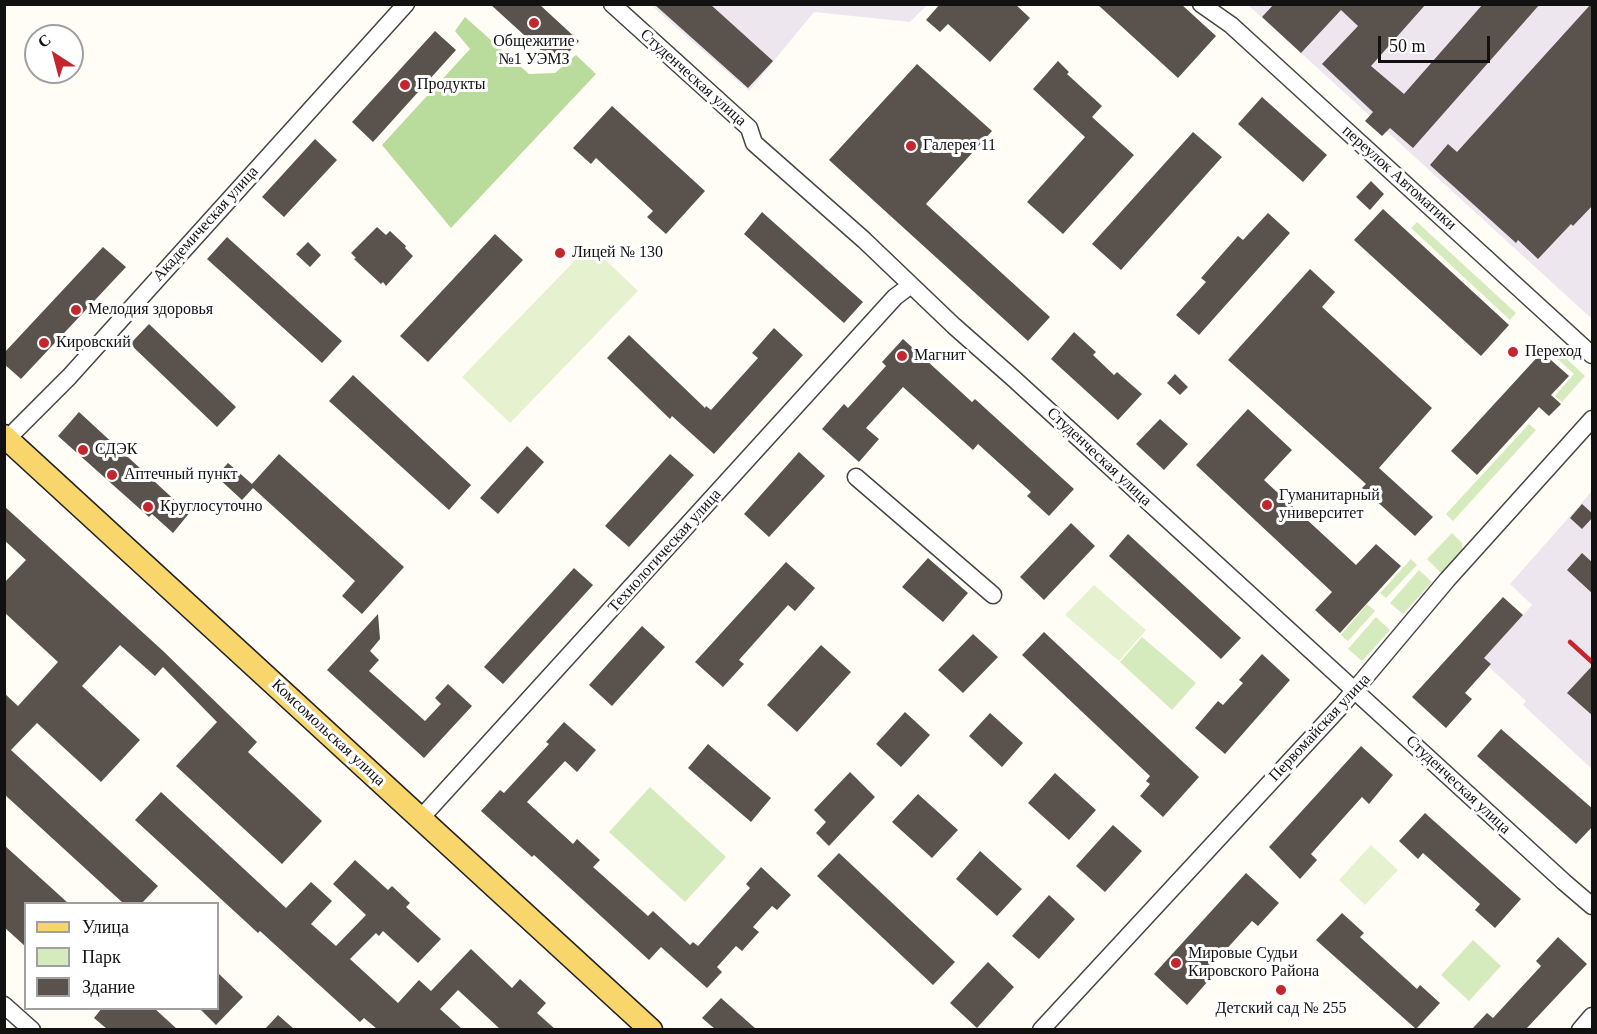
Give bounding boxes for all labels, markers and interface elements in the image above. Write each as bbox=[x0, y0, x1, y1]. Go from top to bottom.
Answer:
marker: Общежитие №1 УЭМЗ bbox=[527, 16, 541, 30]
north arrow bbox=[24, 24, 84, 84]
scale bar bbox=[1381, 24, 1494, 62]
street label: Студенческая улица bbox=[636, 25, 750, 131]
text: С bbox=[35, 30, 54, 51]
place label: Общежитие №1 УЭМЗ bbox=[493, 32, 575, 70]
text: 50 m bbox=[1389, 36, 1426, 56]
place label: Продукты bbox=[417, 75, 486, 95]
marker: Продукты bbox=[398, 78, 412, 92]
street label: переулок Автоматики bbox=[1338, 122, 1460, 234]
place label: Галерея 11 bbox=[923, 136, 996, 156]
marker: Галерея 11 bbox=[904, 139, 918, 153]
street label: Академическая улица bbox=[149, 162, 263, 286]
place label: Лицей № 130 bbox=[572, 243, 663, 263]
marker: Лицей № 130 bbox=[553, 246, 567, 260]
place label: Мелодия здоровья bbox=[88, 300, 213, 320]
marker: Мелодия здоровья bbox=[69, 303, 83, 317]
place label: Кировский bbox=[56, 333, 131, 353]
marker: Кировский bbox=[37, 336, 51, 350]
place label: Переход bbox=[1525, 342, 1582, 362]
marker: Переход bbox=[1506, 345, 1520, 359]
place label: Магнит bbox=[914, 346, 966, 366]
marker: Магнит bbox=[895, 349, 909, 363]
street label: Студенческая улица bbox=[1043, 404, 1155, 510]
place label: СДЭК bbox=[95, 440, 137, 460]
marker: СДЭК bbox=[76, 443, 90, 457]
place label: Аптечный пункт bbox=[124, 465, 237, 485]
marker: Аптечный пункт bbox=[105, 468, 119, 482]
street label: Технологическая улица bbox=[604, 485, 726, 617]
place label: Гуманитарный университет bbox=[1279, 486, 1380, 524]
place label: Круглосуточно bbox=[160, 497, 262, 517]
marker: Гуманитарный университет bbox=[1260, 498, 1274, 512]
marker: Круглосуточно bbox=[141, 500, 155, 514]
street label: Первомайская улица bbox=[1265, 670, 1375, 786]
street label: Комсомольская улица bbox=[267, 675, 389, 791]
street label: Студенческая улица bbox=[1402, 732, 1514, 838]
legend bbox=[24, 902, 219, 1010]
text: Улица bbox=[82, 917, 129, 937]
place label: Мировые Судьи Кировского Района bbox=[1188, 944, 1319, 982]
text: Парк bbox=[82, 947, 121, 967]
marker: Мировые Судьи Кировского Района bbox=[1169, 956, 1183, 970]
text: Здание bbox=[82, 977, 135, 997]
marker: Детский сад № 255 bbox=[1274, 983, 1288, 997]
place label: Детский сад № 255 bbox=[1215, 999, 1347, 1019]

